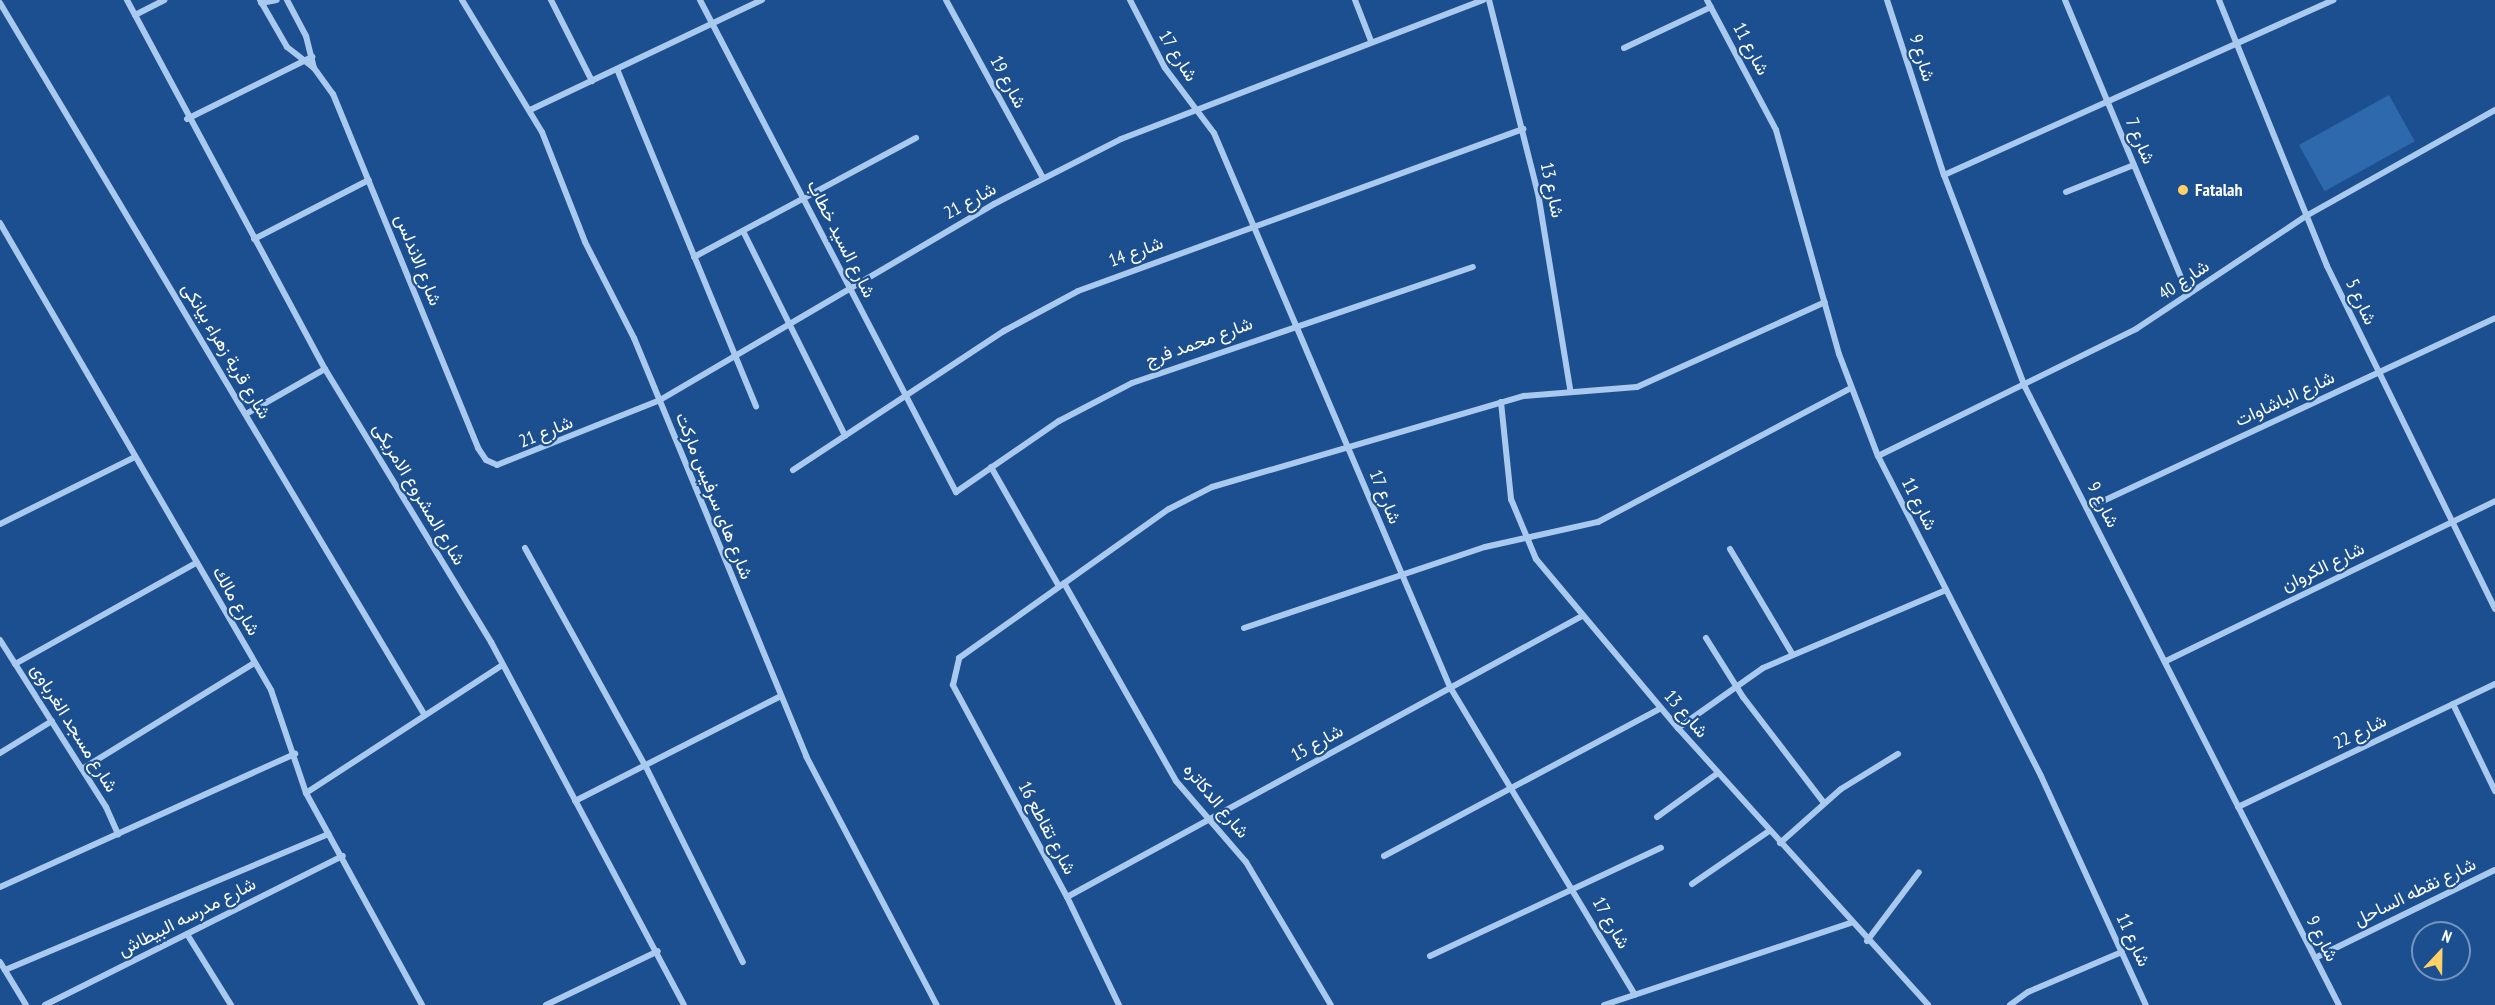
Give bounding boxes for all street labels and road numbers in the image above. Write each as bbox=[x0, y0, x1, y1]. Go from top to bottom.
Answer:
street label: شارع 11 bbox=[1728, 19, 1774, 79]
street label: شارع 17 bbox=[1154, 26, 1202, 86]
street label: شارع 9 bbox=[1905, 32, 1939, 84]
street label: شارع 19 bbox=[985, 52, 1031, 112]
street label: شارع 7 bbox=[2121, 115, 2159, 167]
street label: شارع 13 bbox=[1536, 160, 1568, 220]
street label: شارع السيد خطاب bbox=[802, 177, 880, 301]
street label: شارع 21 bbox=[940, 178, 1000, 224]
street label: شارع الاندلس bbox=[390, 211, 446, 309]
street label: شارع 14 bbox=[1106, 232, 1166, 272]
street label: شارع 40 bbox=[2155, 255, 2213, 305]
street label: شارع 5 bbox=[2341, 276, 2381, 328]
street label: شارع قرية زهراء بيانكى bbox=[177, 279, 275, 423]
street label: شارع محمد فرج bbox=[1142, 313, 1256, 371]
street label: شارع الباشاوات bbox=[2232, 367, 2338, 431]
street label: شارع هاى سرفيس ماركت bbox=[671, 409, 757, 583]
street label: شارع 21 bbox=[516, 411, 576, 453]
street label: شارع المشروع الامريكى bbox=[368, 419, 470, 569]
street label: شارع 17 bbox=[1364, 467, 1406, 527]
street label: شارع 11 bbox=[1897, 474, 1941, 534]
street label: شارع 9 bbox=[2082, 479, 2124, 531]
street label: شارع الكروان bbox=[2278, 538, 2368, 596]
street label: شارع مالك bbox=[208, 563, 264, 639]
street label: شارع مسجد الغرباوى bbox=[26, 660, 122, 796]
street label: شارع 13 bbox=[1659, 686, 1713, 742]
street label: شارع 22 bbox=[2330, 710, 2390, 754]
street label: شارع 15 bbox=[1287, 720, 1347, 766]
street label: شارع الدكاتره bbox=[1179, 759, 1253, 843]
street label: شارع تقاطع 16 bbox=[1013, 778, 1081, 878]
street label: شارع نقطه الساحل bbox=[2351, 853, 2479, 931]
street label: شارع مدرسه البيطاش bbox=[115, 873, 259, 961]
street label: شارع 17 bbox=[1588, 893, 1634, 953]
street label: شارع 11 bbox=[2111, 910, 2155, 970]
street label: شارع 9 bbox=[2301, 913, 2343, 965]

